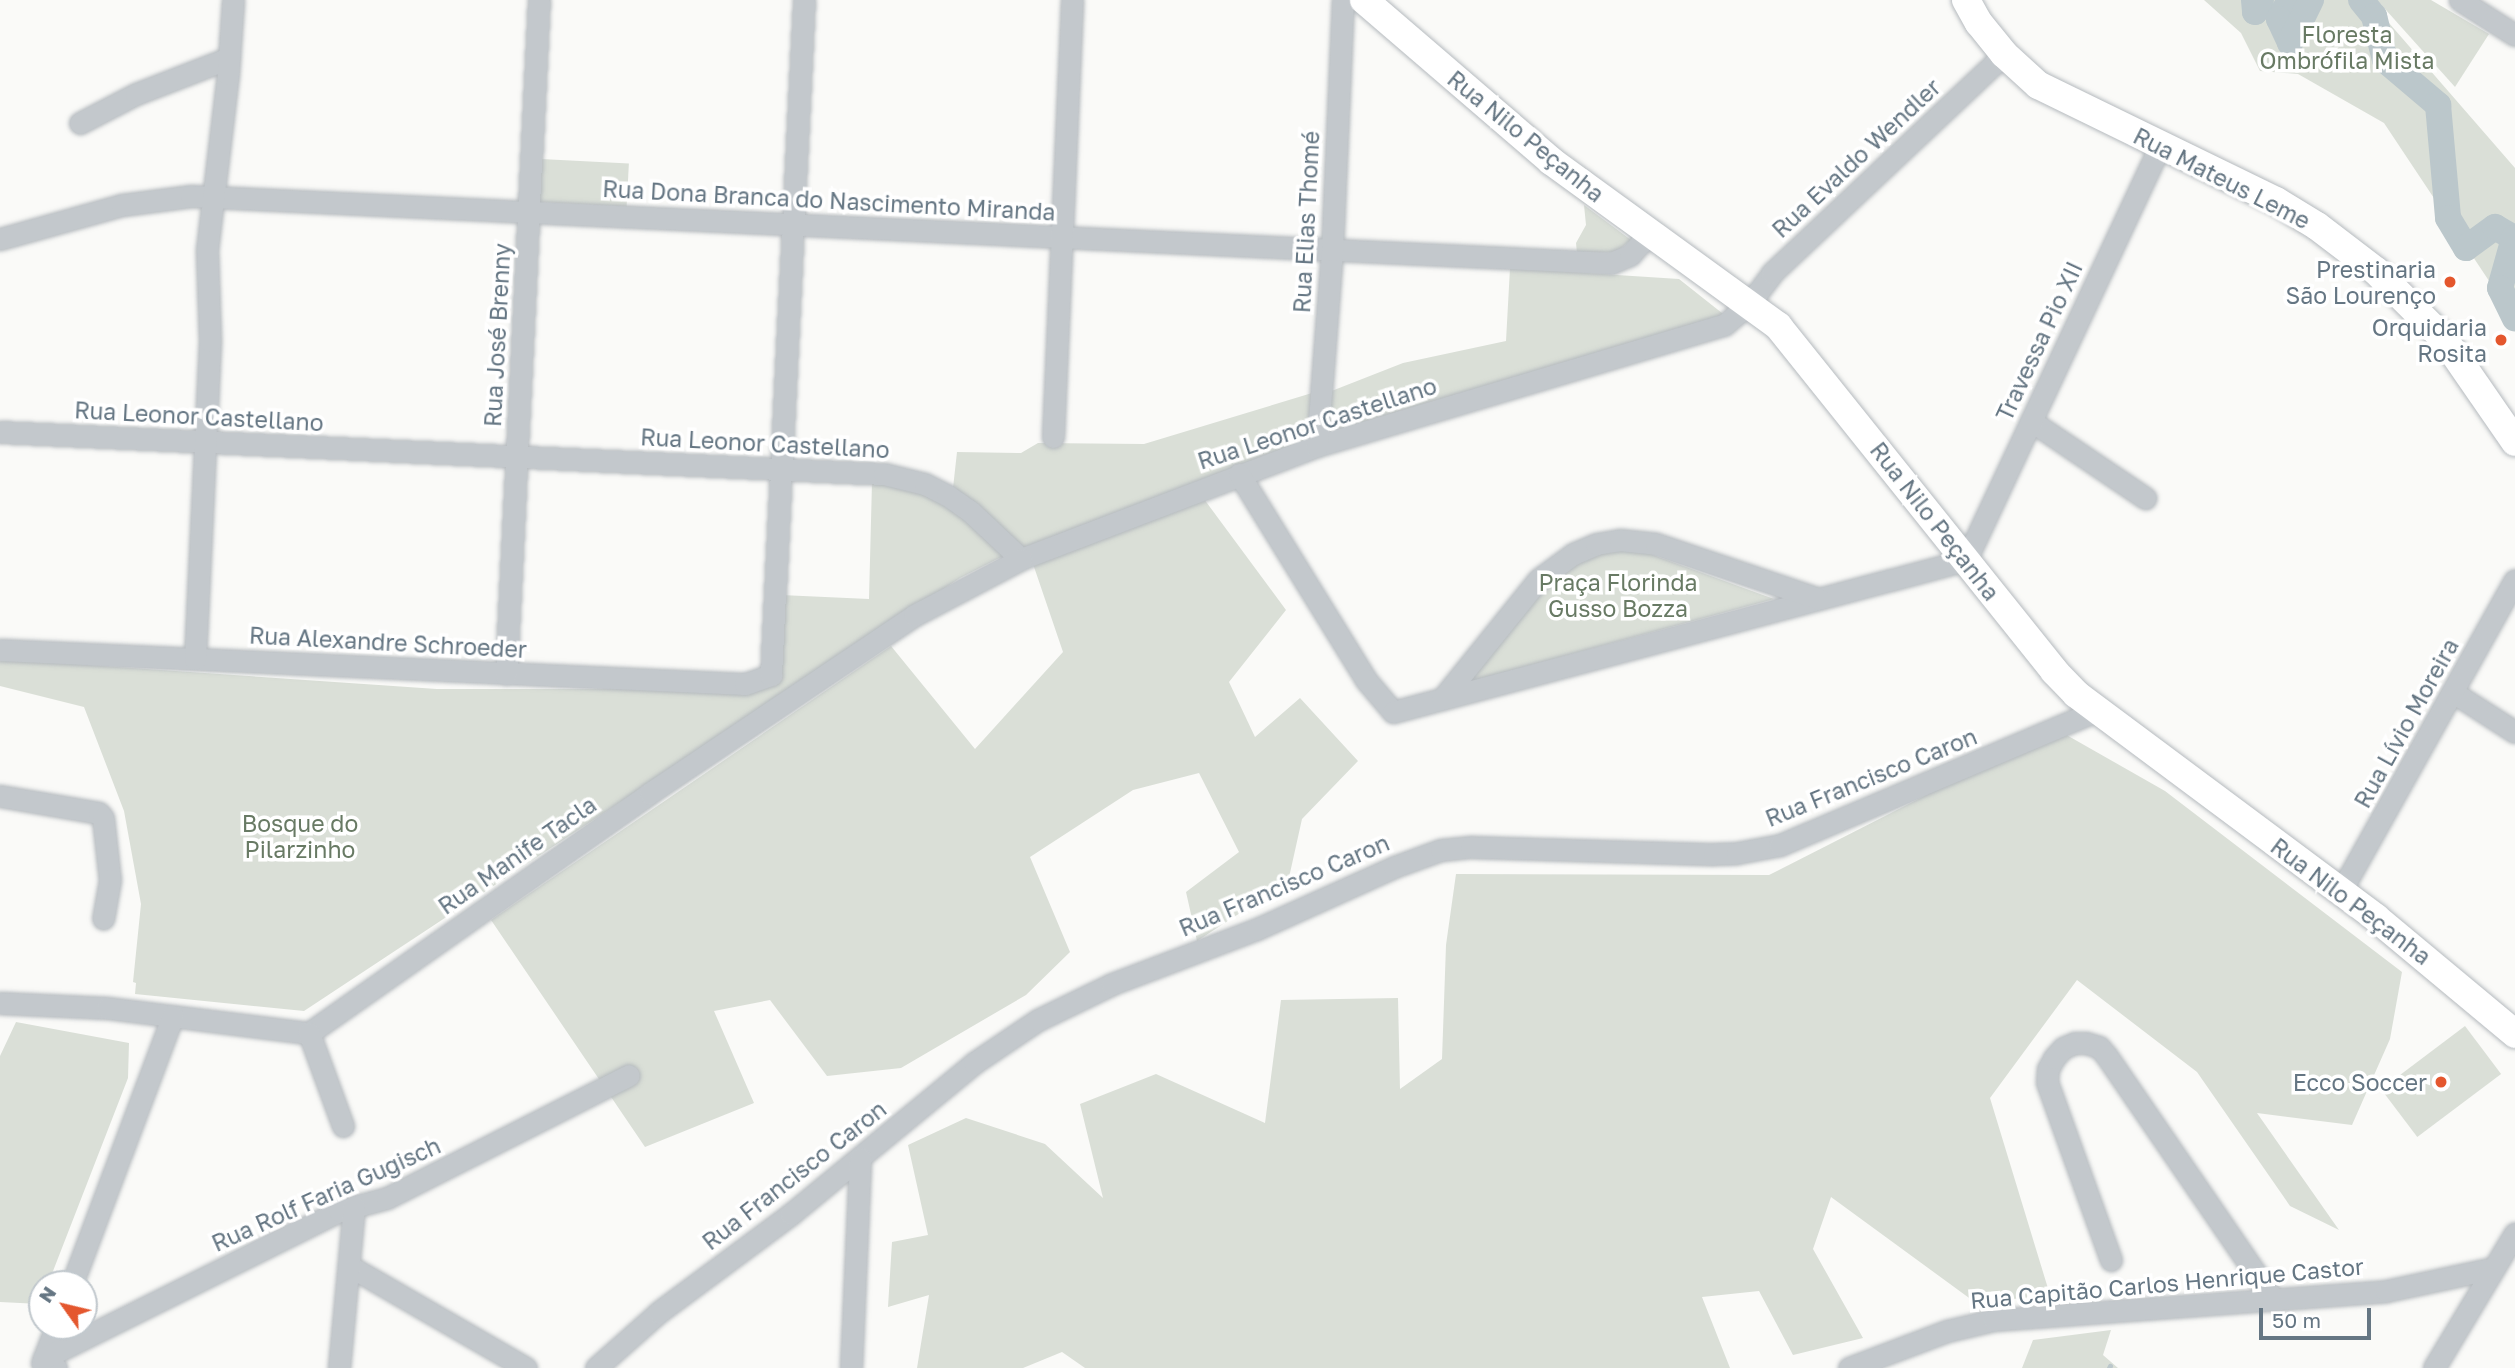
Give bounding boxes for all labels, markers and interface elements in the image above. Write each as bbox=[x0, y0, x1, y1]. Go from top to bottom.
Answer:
park label: Floresta Ombrófila Mista bbox=[2260, 20, 2434, 74]
street label: Rua Nilo Peçanha bbox=[1442, 64, 1610, 208]
street label: Rua Evaldo Wendler bbox=[1766, 73, 1946, 243]
street label: Rua Mateus Leme bbox=[2129, 122, 2315, 234]
street label: Rua Elias Thomé bbox=[1287, 130, 1325, 314]
street label: Rua Dona Branca do Nascimento Miranda bbox=[602, 174, 1056, 226]
street label: Rua José Brenny bbox=[478, 242, 516, 428]
place label: Prestinaria São Lourenço bbox=[2286, 255, 2436, 309]
street label: Travessa Pio XII bbox=[1990, 257, 2088, 425]
marker: Prestinaria São Lourenço bbox=[2442, 274, 2458, 290]
place label: Orquidaria Rosita bbox=[2372, 313, 2487, 367]
marker: Orquidaria Rosita bbox=[2493, 332, 2509, 348]
street label: Rua Leonor Castellano bbox=[1194, 371, 1440, 475]
street label: Rua Leonor Castellano bbox=[74, 396, 324, 436]
street label: Rua Leonor Castellano bbox=[640, 423, 890, 463]
street label: Rua Nilo Peçanha bbox=[1865, 436, 2005, 606]
park label: Praça Florinda Gusso Bozza bbox=[1538, 568, 1698, 622]
street label: Rua Alexandre Schroeder bbox=[248, 621, 528, 663]
street label: Rua Lívio Moreira bbox=[2348, 634, 2464, 812]
street label: Rua Francisco Caron bbox=[1761, 722, 1981, 832]
street label: Rua Manife Tacla bbox=[433, 790, 601, 920]
park label: Bosque do Pilarzinho bbox=[242, 809, 358, 863]
street label: Rua Francisco Caron bbox=[1175, 828, 1393, 942]
street label: Rua Nilo Peçanha bbox=[2266, 832, 2436, 970]
place label: Ecco Soccer bbox=[2293, 1068, 2427, 1096]
marker: Ecco Soccer bbox=[2433, 1074, 2449, 1090]
street label: Rua Francisco Caron bbox=[697, 1095, 891, 1255]
street label: Rua Rolf Faria Gugisch bbox=[207, 1131, 445, 1257]
street label: Rua Capitão Carlos Henrique Castor bbox=[1969, 1252, 2365, 1314]
north arrow bbox=[28, 1270, 98, 1340]
text: N bbox=[33, 1282, 60, 1307]
scale bar bbox=[2263, 1294, 2375, 1338]
text: 50 m bbox=[2272, 1307, 2321, 1333]

